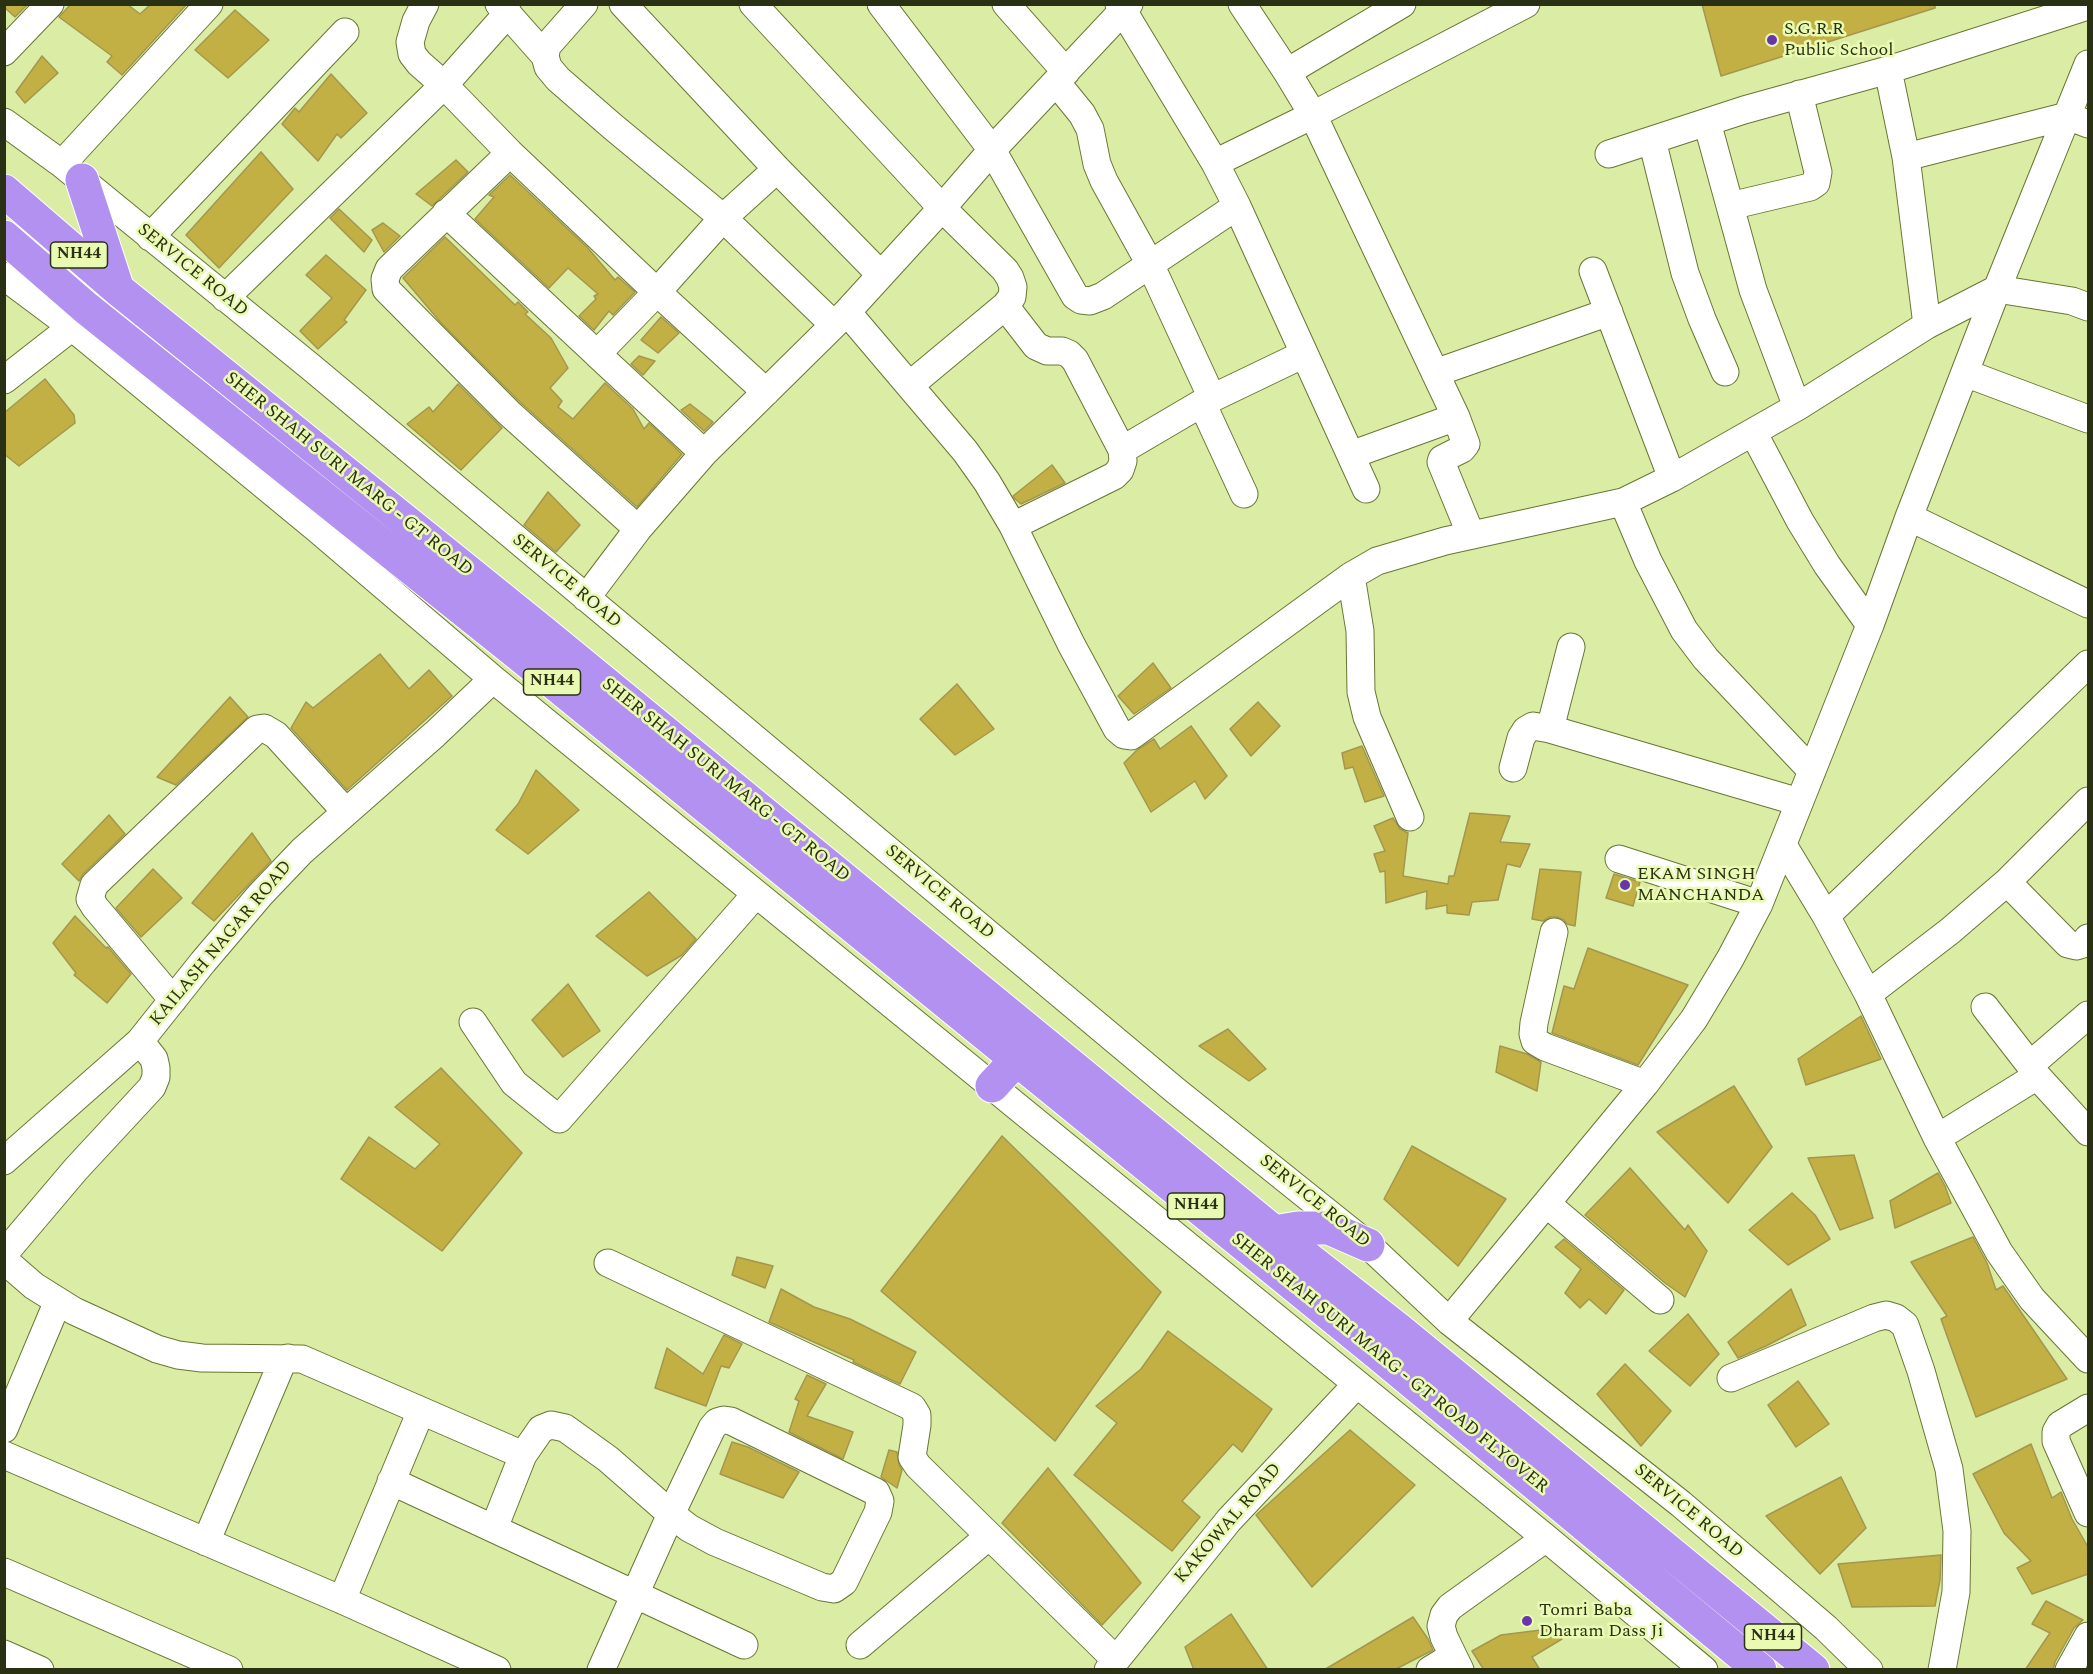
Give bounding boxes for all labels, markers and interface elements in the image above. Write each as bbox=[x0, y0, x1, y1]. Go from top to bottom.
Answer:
place label: S.G.R.R Public School bbox=[1784, 19, 1894, 62]
marker: S.G.R.R Public School bbox=[1765, 33, 1779, 47]
street label: SERVICE ROAD bbox=[133, 220, 251, 322]
road number: NH44 bbox=[50, 242, 107, 268]
street label: SHER SHAH SURI MARG - GT ROAD bbox=[220, 368, 476, 582]
street label: SERVICE ROAD bbox=[507, 530, 625, 634]
road number: NH44 bbox=[524, 669, 580, 695]
street label: SHER SHAH SURI MARG - GT ROAD bbox=[597, 674, 853, 888]
street label: SERVICE ROAD bbox=[880, 841, 998, 945]
street label: KAILASH NAGAR ROAD bbox=[146, 857, 298, 1031]
place label: EKAM SINGH MANCHANDA bbox=[1637, 864, 1764, 906]
marker: EKAM SINGH MANCHANDA bbox=[1618, 878, 1632, 892]
street label: SERVICE ROAD bbox=[1255, 1151, 1373, 1253]
road number: NH44 bbox=[1168, 1193, 1224, 1219]
street label: SHER SHAH SURI MARG - GT ROAD FLYOVER bbox=[1226, 1229, 1552, 1499]
street label: KAKOWAL ROAD bbox=[1171, 1460, 1287, 1588]
street label: SERVICE ROAD bbox=[1629, 1460, 1747, 1564]
place label: Tomri Baba Dharam Dass Ji bbox=[1539, 1600, 1663, 1642]
marker: Tomri Baba Dharam Dass Ji bbox=[1520, 1614, 1534, 1628]
road number: NH44 bbox=[1744, 1624, 1802, 1650]

